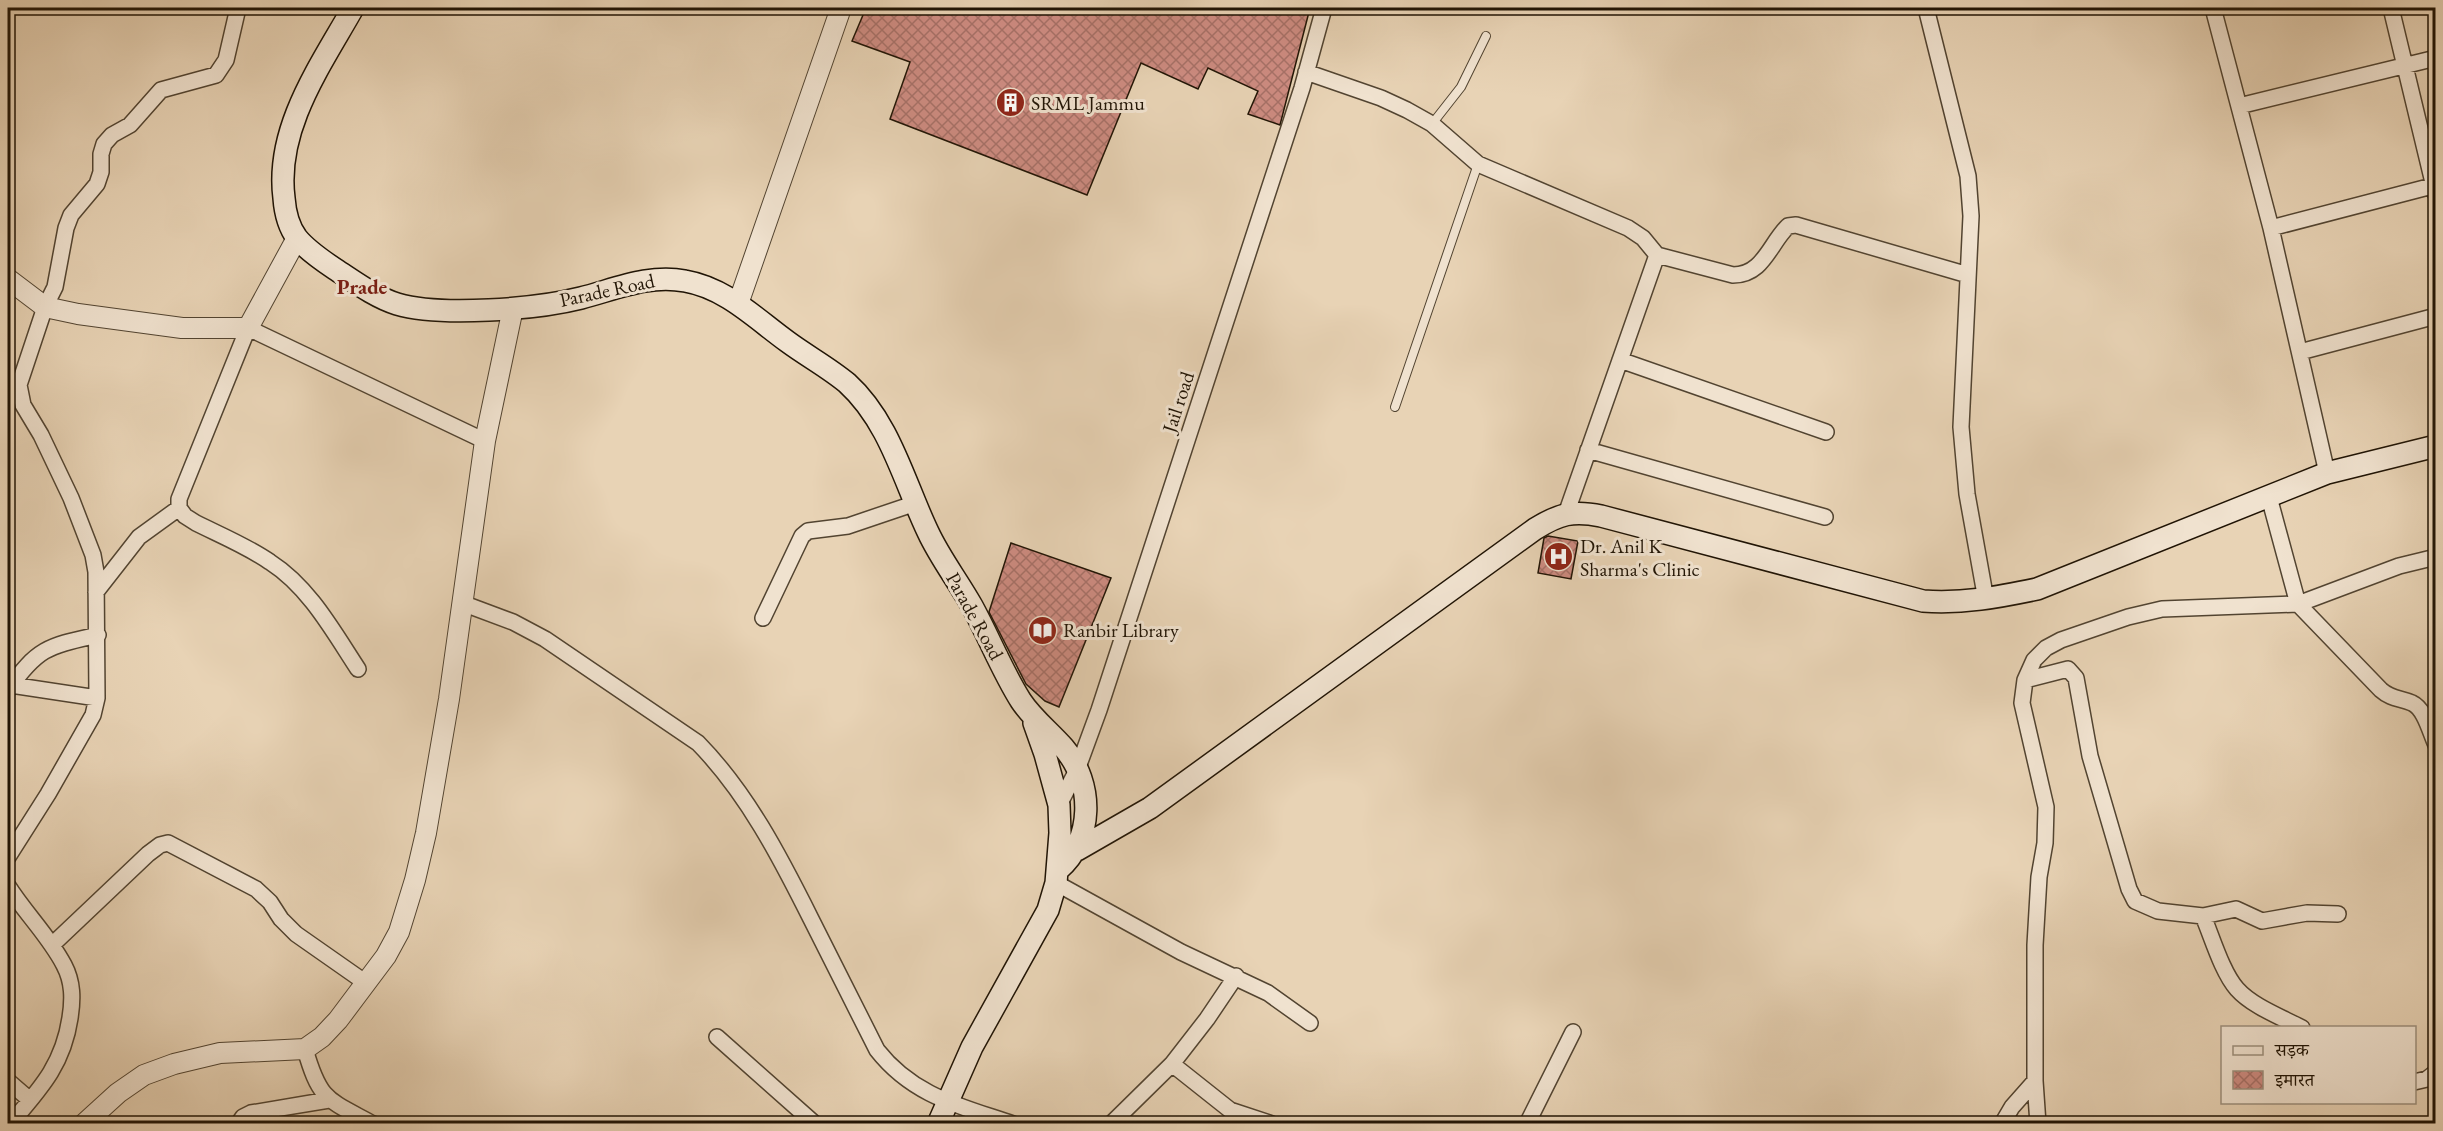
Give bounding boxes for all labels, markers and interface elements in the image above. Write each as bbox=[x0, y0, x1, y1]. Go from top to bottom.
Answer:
building icon: SRML Jammu bbox=[994, 87, 1026, 119]
place label: SRML Jammu bbox=[1031, 90, 1145, 116]
street label: Parade Road bbox=[557, 267, 658, 313]
district label: Prade bbox=[337, 273, 388, 300]
street label: Jail road bbox=[1155, 367, 1200, 438]
place label: Dr. Anil K Sharma's Clinic bbox=[1580, 533, 1700, 582]
hospital icon: Dr. Anil K Sharma's Clinic bbox=[1543, 541, 1575, 573]
street label: Parade Road bbox=[940, 568, 1010, 665]
library icon: Ranbir Library bbox=[1026, 614, 1058, 646]
place label: Ranbir Library bbox=[1063, 617, 1179, 643]
legend bbox=[2221, 1026, 2416, 1104]
text: सड़क bbox=[2274, 1038, 2310, 1061]
text: इमारत bbox=[2274, 1068, 2315, 1091]

